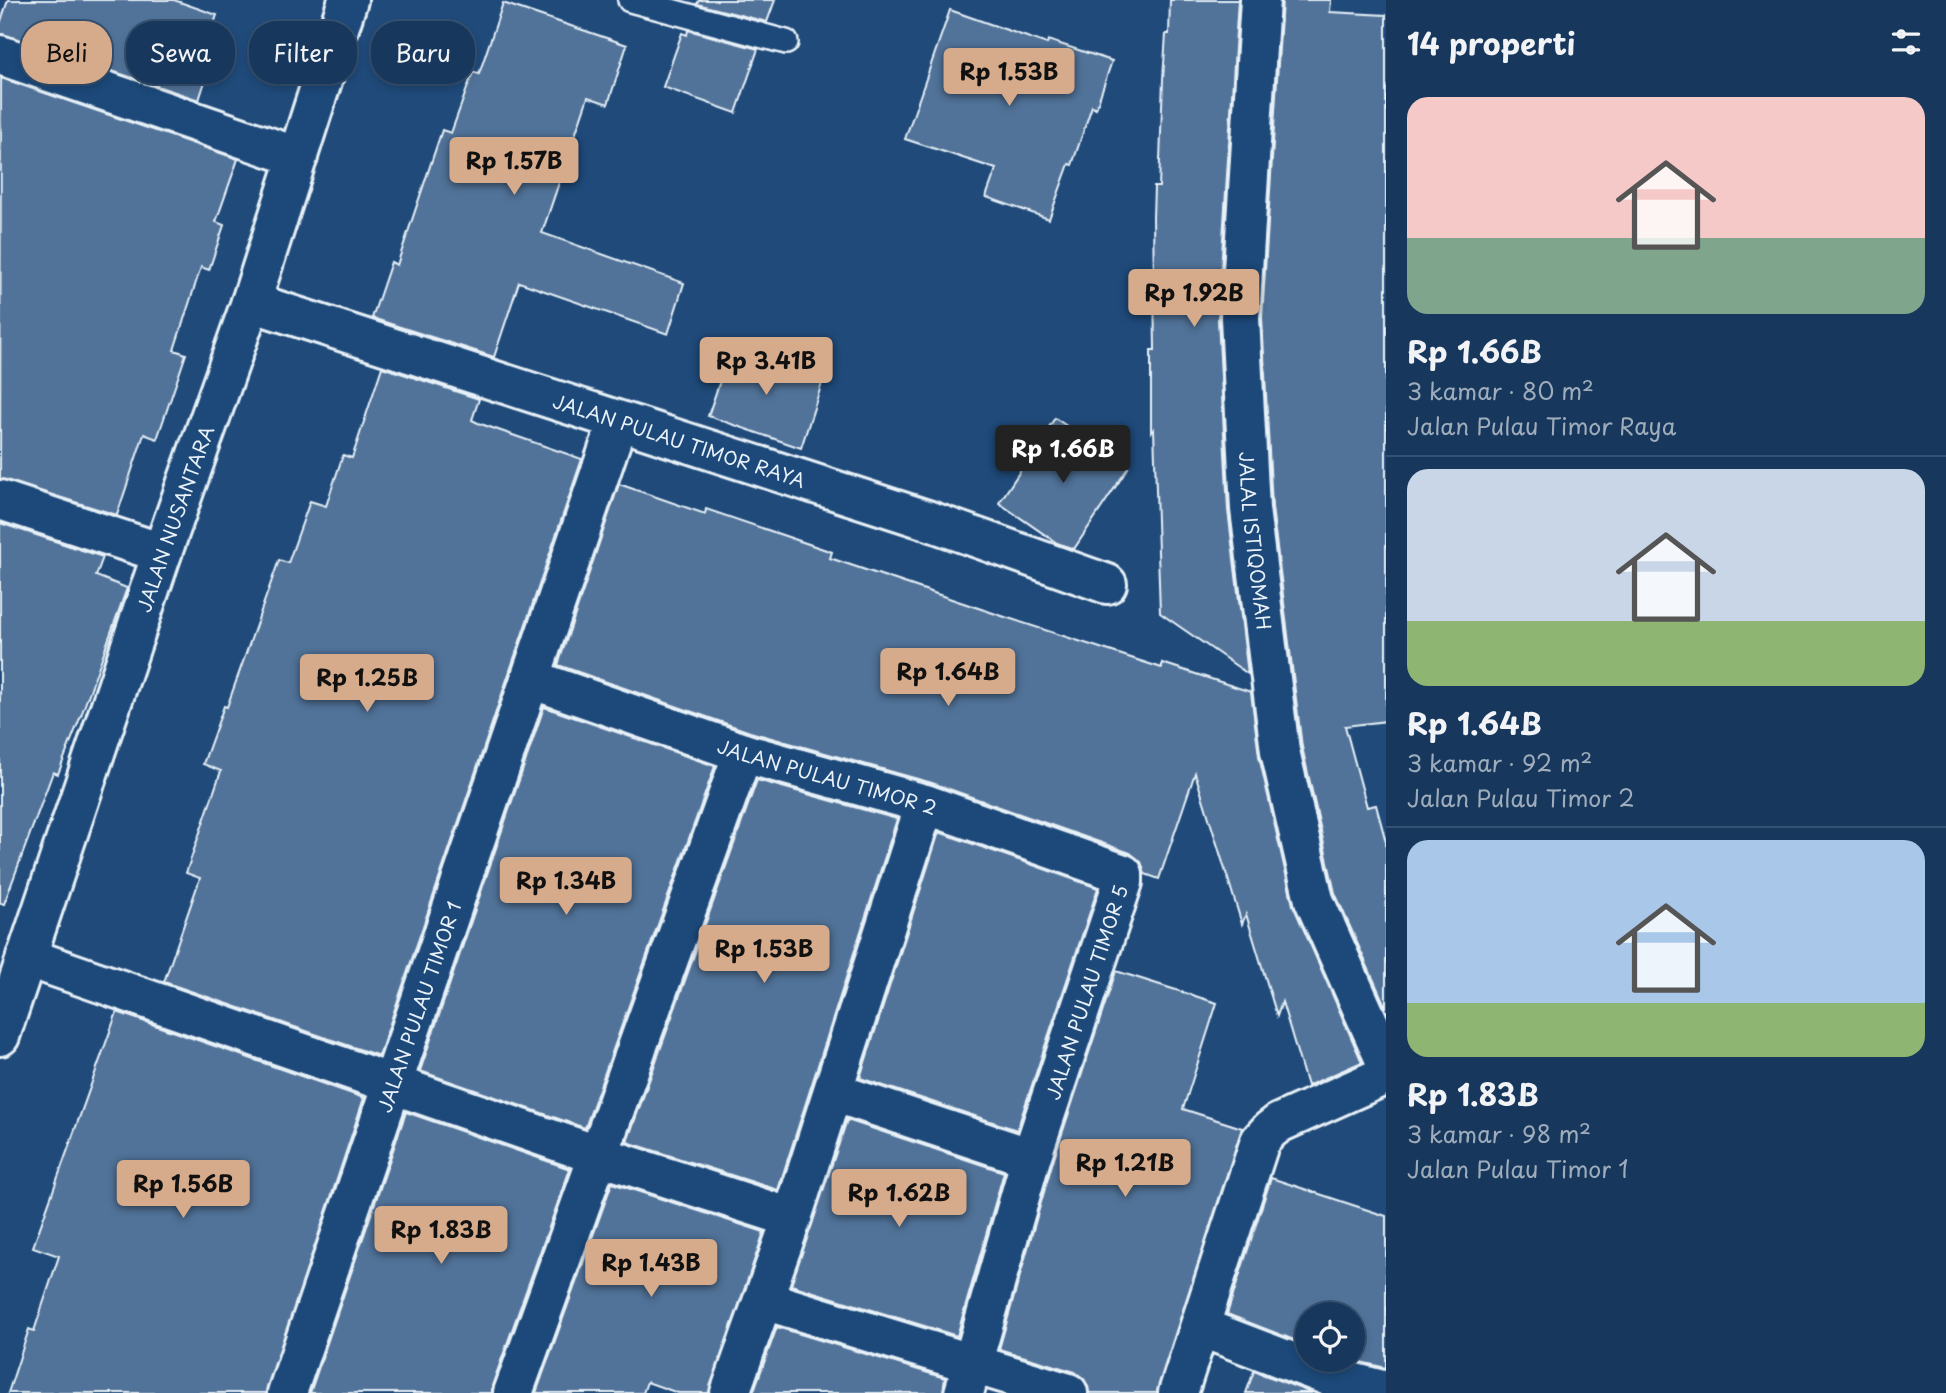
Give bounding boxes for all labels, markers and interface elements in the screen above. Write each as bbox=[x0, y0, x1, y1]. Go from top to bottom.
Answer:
text: 14 properti bbox=[1407, 20, 1575, 65]
chip: Beli bbox=[21, 21, 112, 84]
chip: Sewa bbox=[126, 21, 235, 84]
chip: Filter bbox=[249, 21, 357, 84]
chip: Baru bbox=[371, 21, 475, 84]
icon: filters bbox=[1887, 23, 1925, 61]
pin: Rp 1.53B bbox=[937, 48, 1081, 108]
text: Rp 1.53B bbox=[960, 53, 1058, 88]
pin: Rp 1.57B bbox=[442, 138, 586, 197]
text: Rp 1.57B bbox=[465, 142, 563, 177]
icon: home bbox=[1603, 142, 1729, 268]
pin: Rp 1.92B bbox=[1122, 270, 1266, 329]
text: Rp 1.92B bbox=[1144, 274, 1244, 309]
text: Rp 1.66B bbox=[1407, 328, 1542, 373]
pin: Rp 3.41B bbox=[694, 338, 838, 397]
text: Rp 3.41B bbox=[716, 342, 816, 377]
text: 3 kamar · 80 m² bbox=[1407, 373, 1594, 408]
street label: JALAN PULAU TIMOR RAYA bbox=[549, 386, 809, 494]
text: Jalan Pulau Timor Raya bbox=[1407, 408, 1676, 443]
street label: JALAN NUSANTARA bbox=[129, 422, 220, 616]
pin: Rp 1.66B bbox=[991, 426, 1135, 485]
text: Rp 1.66B bbox=[1011, 430, 1115, 465]
street label: JALAL ISTIQOMAH bbox=[1233, 451, 1279, 631]
icon: home bbox=[1603, 514, 1729, 640]
pin: Rp 1.64B bbox=[876, 648, 1020, 708]
text: Rp 1.64B bbox=[896, 653, 1000, 688]
pin: Rp 1.25B bbox=[295, 654, 439, 714]
text: Rp 1.25B bbox=[316, 659, 418, 694]
text: Rp 1.64B bbox=[1407, 700, 1542, 745]
street label: JALAN PULAU TIMOR 2 bbox=[714, 731, 941, 821]
text: 3 kamar · 92 m² bbox=[1407, 745, 1592, 780]
text: Jalan Pulau Timor 2 bbox=[1407, 780, 1635, 815]
pin: Rp 1.34B bbox=[494, 858, 638, 917]
text: Rp 1.34B bbox=[516, 862, 616, 897]
street label: JALAN PULAU TIMOR 5 bbox=[1038, 881, 1134, 1103]
icon: home bbox=[1603, 885, 1729, 1011]
street label: JALAN PULAU TIMOR 1 bbox=[370, 898, 467, 1116]
pin: Rp 1.53B bbox=[692, 926, 836, 985]
text: Rp 1.53B bbox=[715, 930, 813, 965]
text: Rp 1.83B bbox=[1407, 1071, 1539, 1116]
text: 3 kamar · 98 m² bbox=[1407, 1116, 1591, 1151]
pin: Rp 1.21B bbox=[1053, 1140, 1197, 1199]
text: Rp 1.21B bbox=[1076, 1144, 1174, 1179]
text: Jalan Pulau Timor 1 bbox=[1407, 1151, 1629, 1186]
pin: Rp 1.56B bbox=[111, 1160, 255, 1220]
text: Rp 1.56B bbox=[133, 1165, 233, 1200]
pin: Rp 1.62B bbox=[827, 1170, 971, 1229]
text: Rp 1.62B bbox=[848, 1174, 950, 1209]
pin: Rp 1.83B bbox=[369, 1206, 513, 1266]
text: Rp 1.83B bbox=[390, 1211, 492, 1246]
pin: Rp 1.43B bbox=[579, 1240, 723, 1299]
text: Rp 1.43B bbox=[601, 1244, 701, 1279]
map controls bbox=[1295, 1302, 1365, 1372]
button: locate bbox=[1295, 1302, 1365, 1372]

